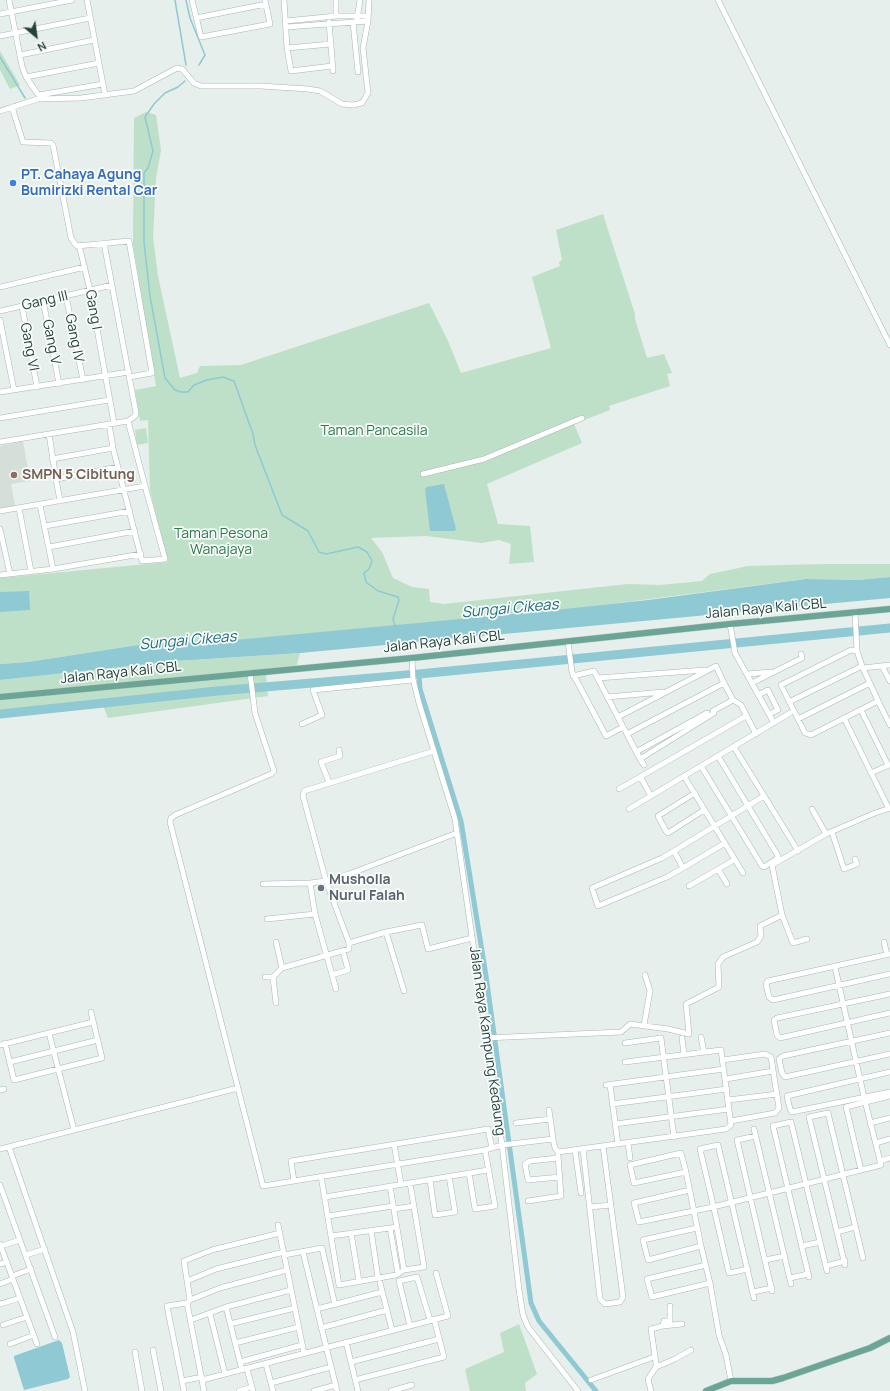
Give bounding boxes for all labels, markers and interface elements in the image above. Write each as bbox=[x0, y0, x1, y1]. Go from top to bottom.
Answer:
north arrow bbox=[16, 16, 56, 56]
text: N bbox=[35, 38, 49, 55]
place label: PT. Cahaya Agung Bumirizki Rental Car bbox=[21, 167, 157, 200]
marker: PT. Cahaya Agung Bumirizki Rental Car bbox=[8, 178, 18, 188]
street label: Gang III bbox=[20, 288, 70, 314]
street label: Gang I bbox=[81, 289, 105, 331]
street label: Gang IV bbox=[61, 312, 87, 364]
street label: Gang V bbox=[38, 318, 64, 366]
street label: Gang VI bbox=[16, 321, 42, 373]
park label: Taman Pancasila bbox=[320, 423, 428, 439]
place label: SMPN 5 Cibitung bbox=[22, 467, 135, 483]
marker: SMPN 5 Cibitung bbox=[9, 470, 19, 480]
park label: Taman Pesona Wanajaya bbox=[174, 526, 268, 558]
street label: Jalan Raya Kali CBL bbox=[705, 595, 827, 623]
water label: Sungai Cikeas bbox=[461, 596, 559, 622]
street label: Jalan Raya Kali CBL bbox=[383, 627, 505, 657]
water label: Sungai Cikeas bbox=[139, 628, 237, 654]
street label: Jalan Raya Kali CBL bbox=[60, 658, 182, 688]
place label: Musholla Nurul Falah bbox=[329, 872, 405, 904]
marker: Musholla Nurul Falah bbox=[316, 883, 326, 893]
street label: Jalan Raya Kampung Kedaung bbox=[465, 945, 509, 1137]

